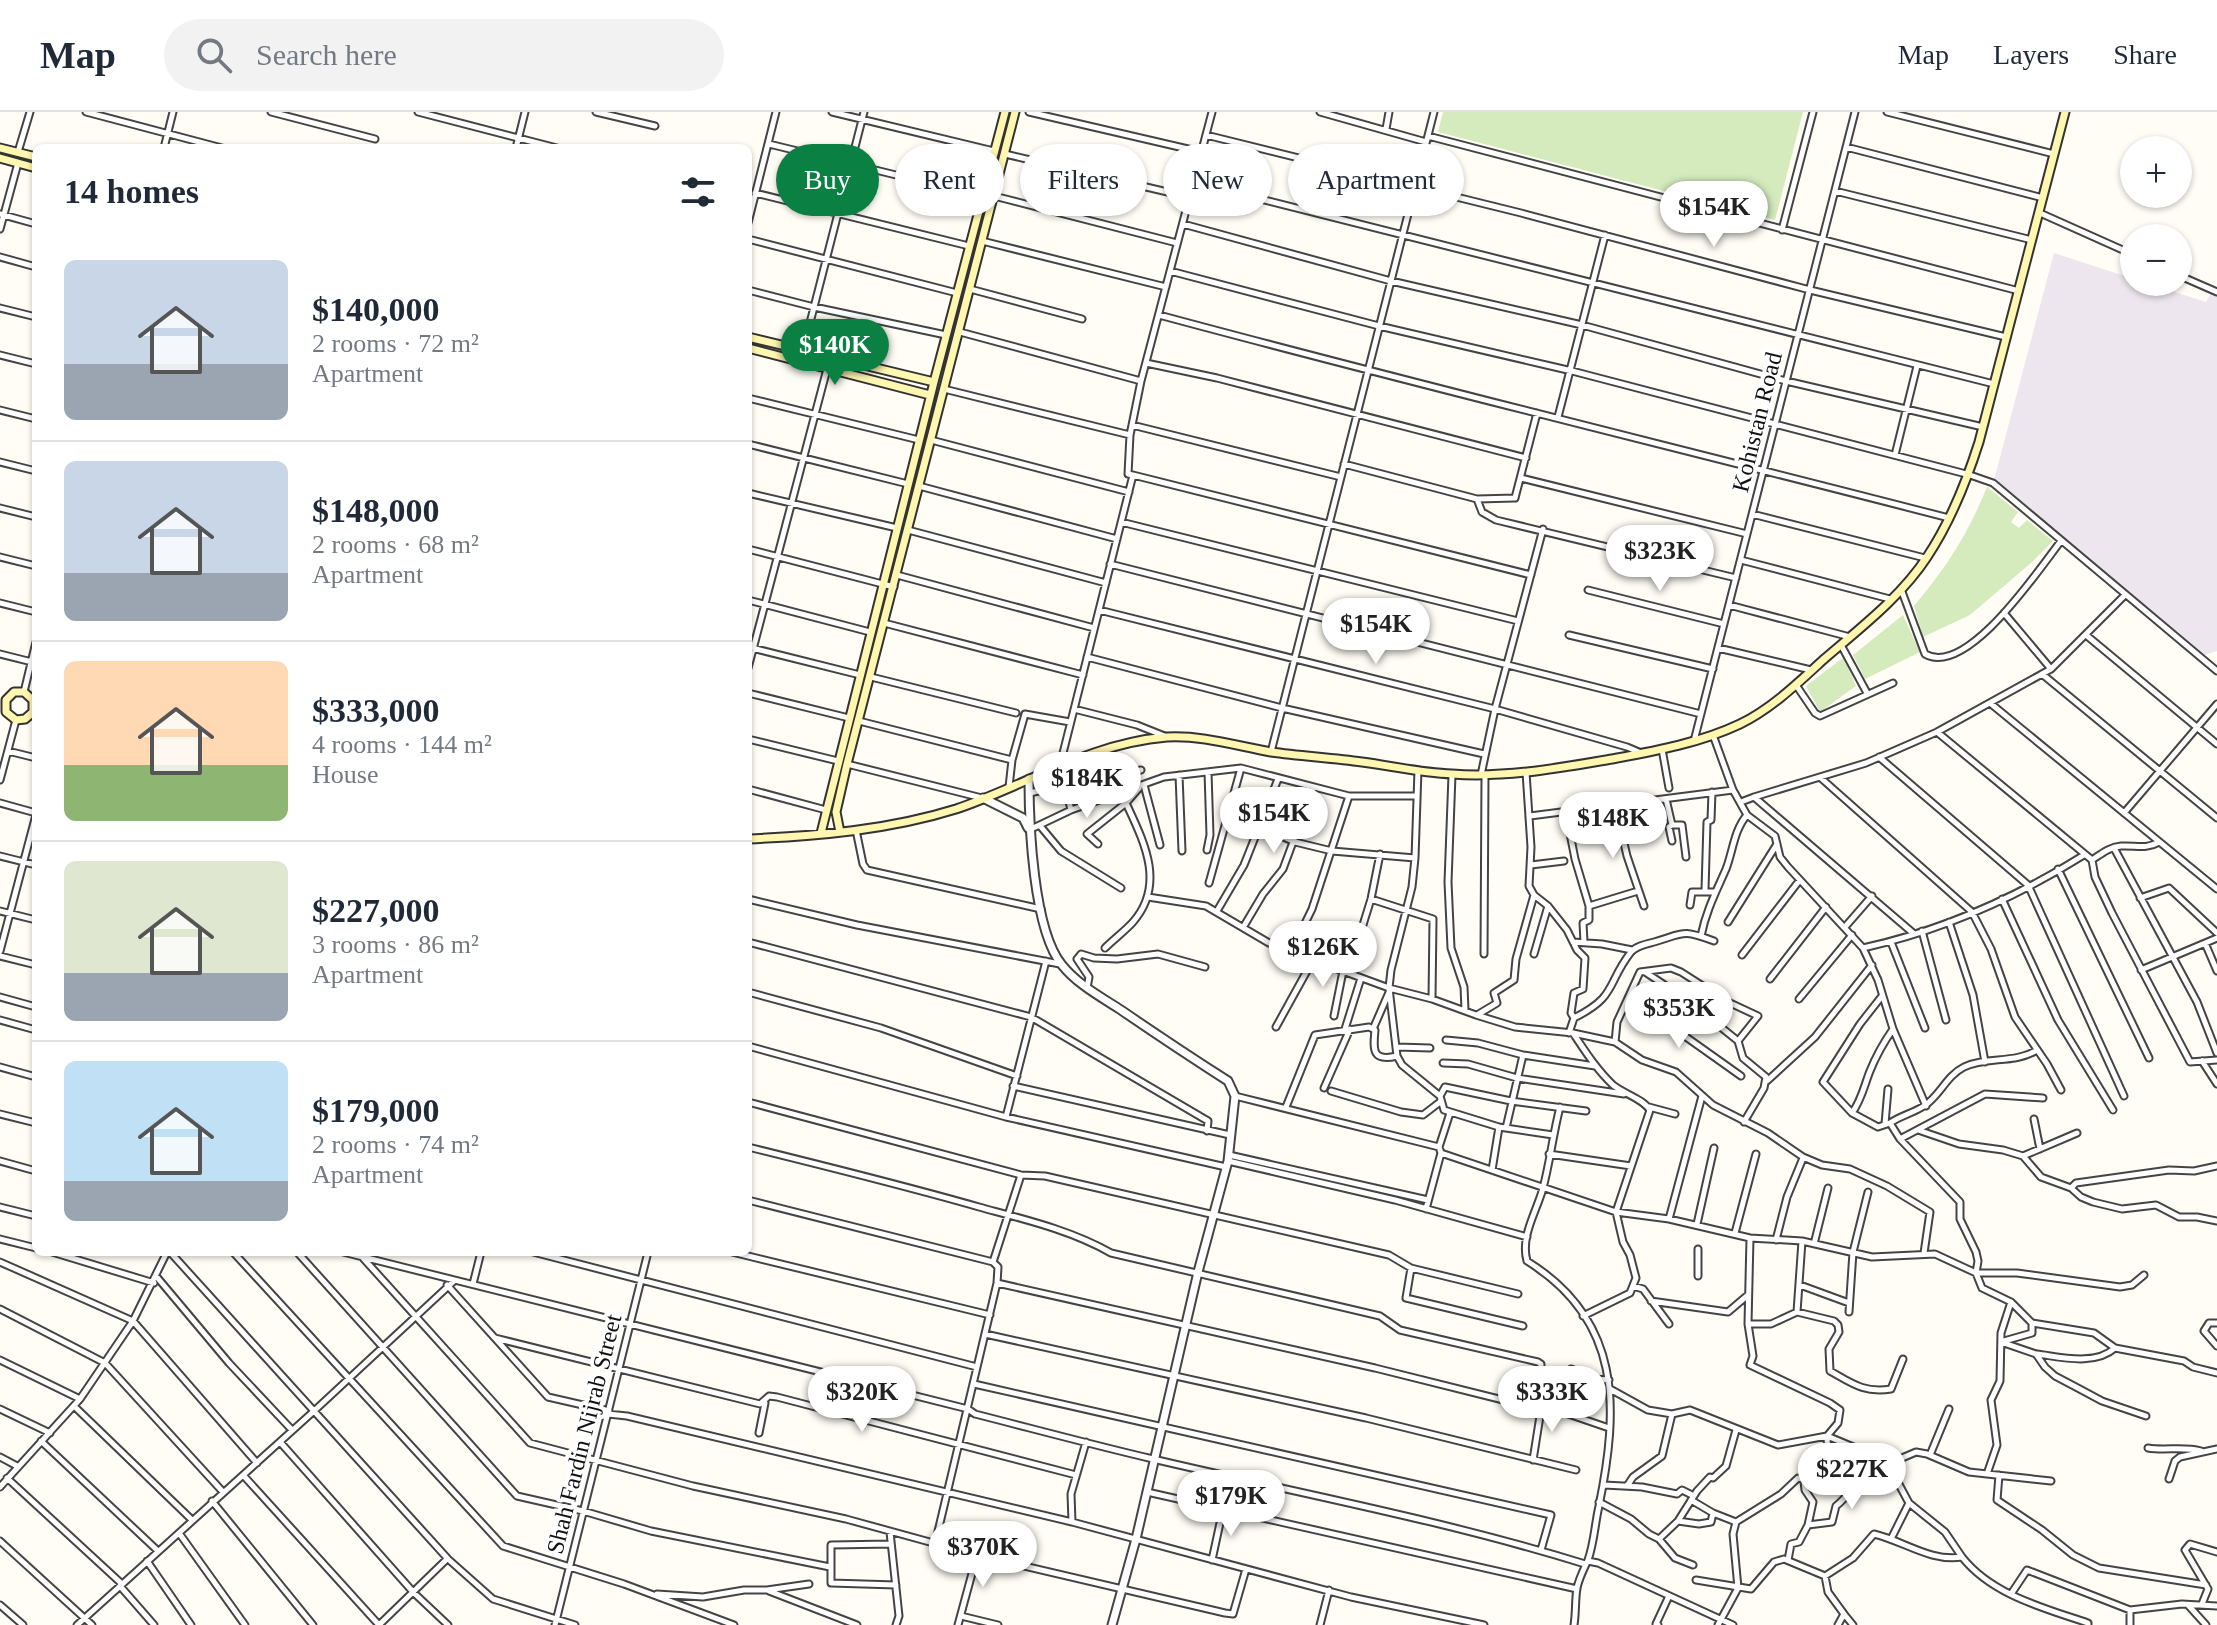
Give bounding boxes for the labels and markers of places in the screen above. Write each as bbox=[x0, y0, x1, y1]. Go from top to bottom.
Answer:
pin: $154K bbox=[1658, 181, 1770, 249]
pin: $140K bbox=[779, 319, 891, 387]
pin: $323K bbox=[1604, 525, 1716, 593]
pin: $154K bbox=[1320, 598, 1432, 666]
pin: $184K bbox=[1031, 752, 1143, 820]
pin: $154K bbox=[1218, 787, 1330, 855]
pin: $148K bbox=[1557, 792, 1669, 860]
pin: $126K bbox=[1267, 921, 1379, 989]
pin: $353K bbox=[1623, 982, 1735, 1050]
pin: $320K bbox=[806, 1366, 918, 1434]
pin: $333K bbox=[1496, 1366, 1608, 1434]
pin: $227K bbox=[1796, 1443, 1908, 1511]
pin: $179K bbox=[1175, 1470, 1287, 1538]
pin: $370K bbox=[927, 1521, 1039, 1589]

